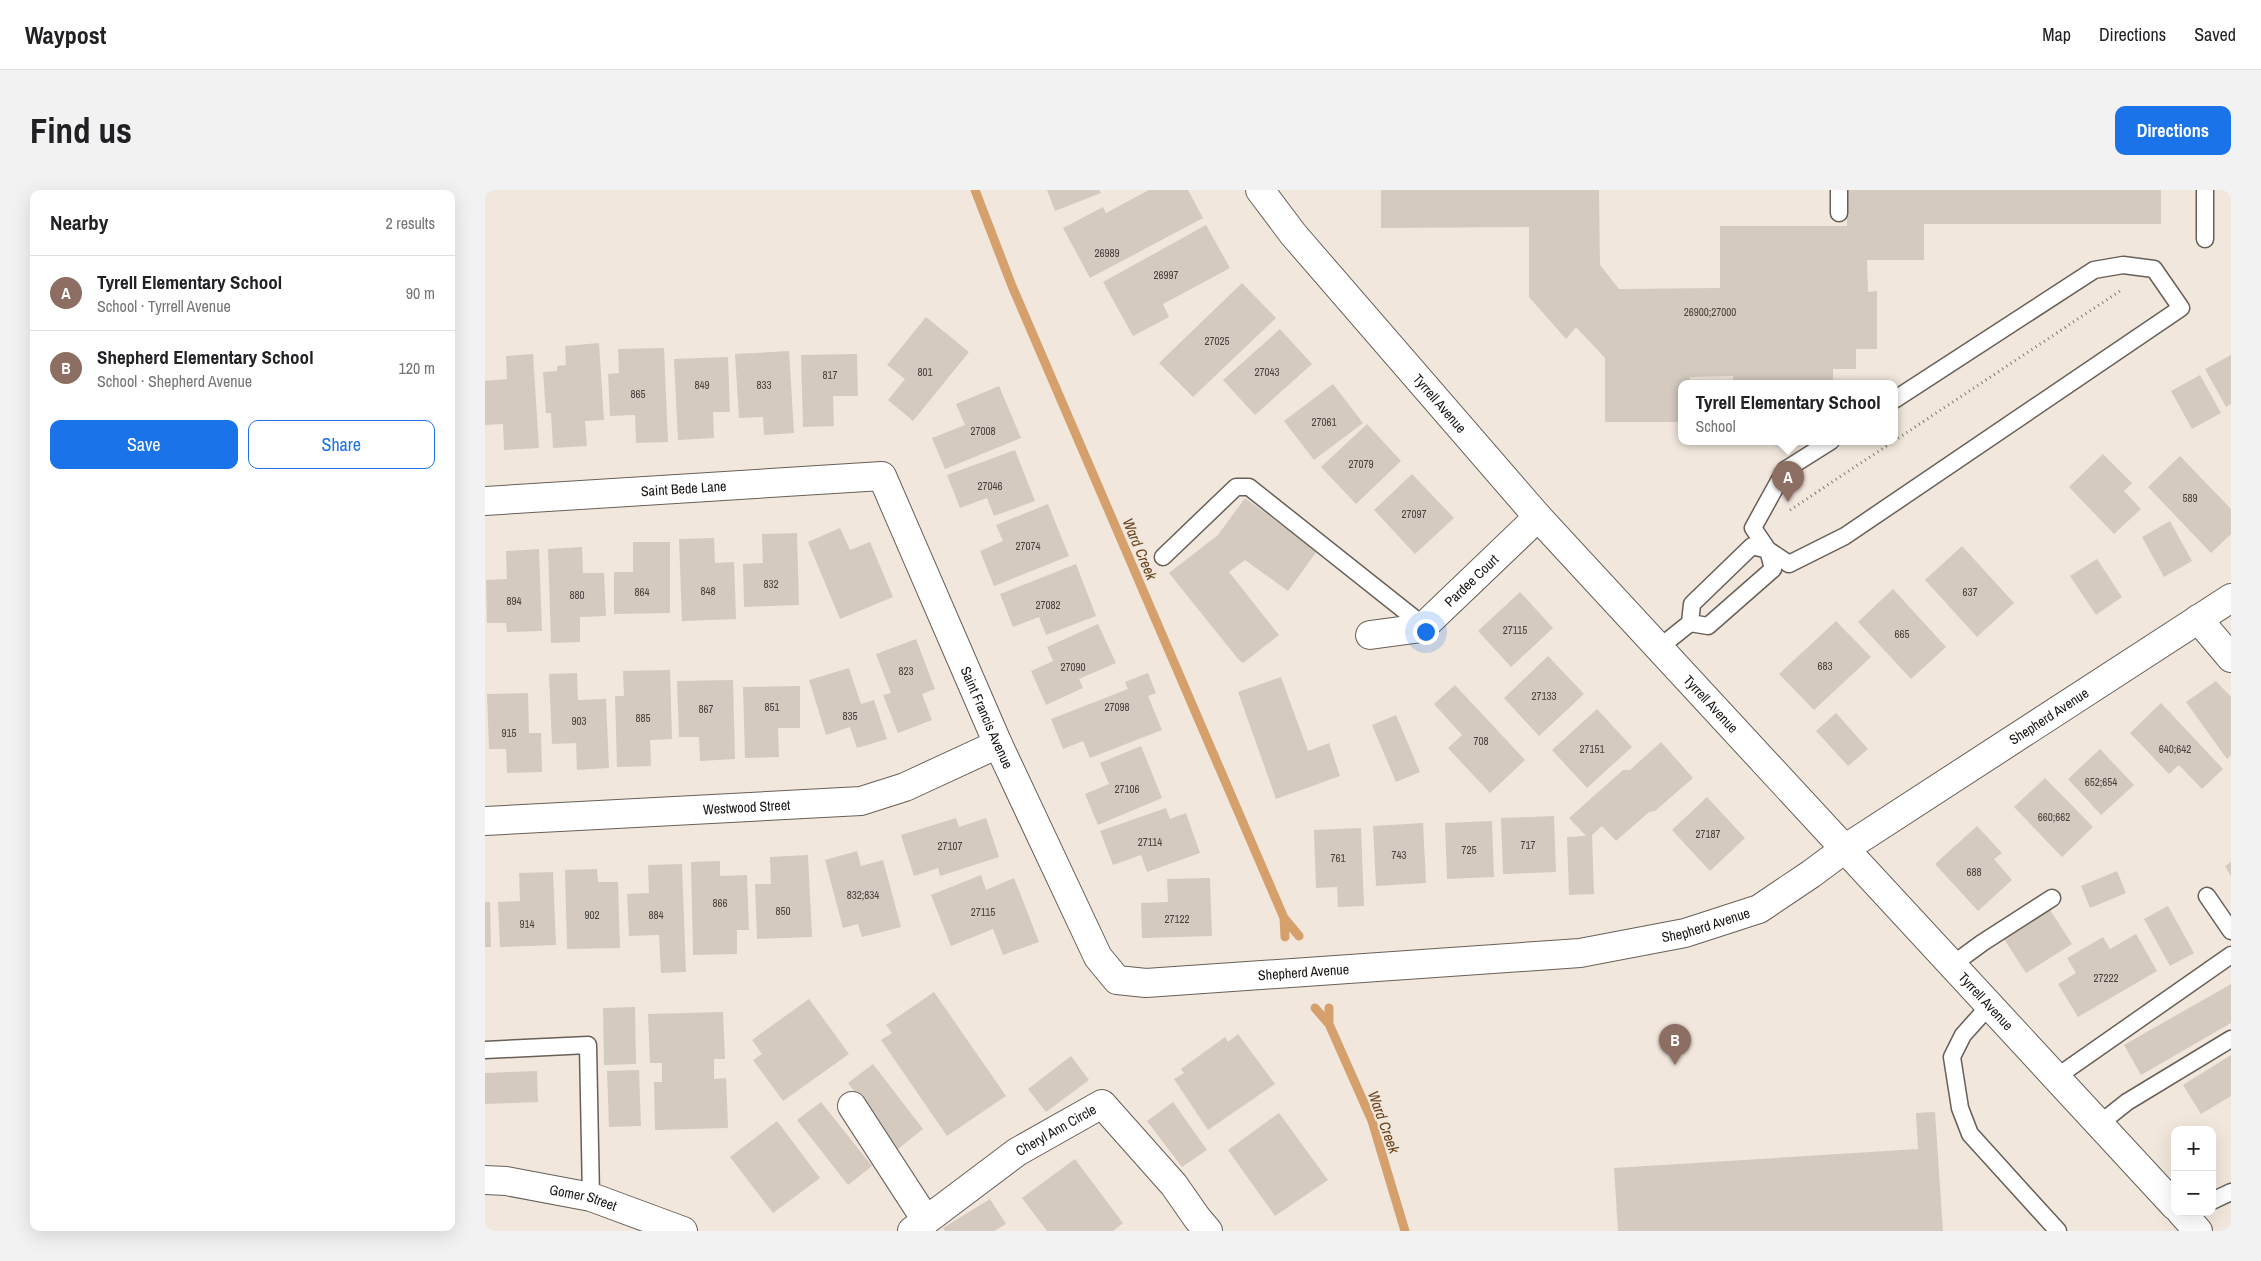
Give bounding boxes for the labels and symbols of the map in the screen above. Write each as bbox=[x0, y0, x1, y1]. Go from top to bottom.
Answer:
house number: 26989 bbox=[1094, 246, 1120, 260]
house number: 26997 bbox=[1153, 268, 1179, 282]
house number: 26900;27000 bbox=[1684, 305, 1736, 319]
house number: 27025 bbox=[1204, 334, 1230, 348]
house number: 801 bbox=[917, 365, 933, 379]
house number: 27043 bbox=[1254, 365, 1280, 379]
house number: 817 bbox=[822, 368, 838, 382]
street label: Tyrrell Avenue bbox=[1409, 370, 1470, 437]
house number: 849 bbox=[694, 378, 710, 392]
house number: 833 bbox=[756, 378, 772, 392]
house number: 865 bbox=[630, 387, 646, 401]
house number: 27061 bbox=[1311, 415, 1337, 429]
house number: 27008 bbox=[970, 424, 996, 438]
house number: 27079 bbox=[1348, 457, 1374, 471]
pin: A bbox=[1772, 461, 1804, 502]
street label: Saint Bede Lane bbox=[640, 477, 727, 500]
house number: 27046 bbox=[977, 479, 1003, 493]
house number: 589 bbox=[2182, 491, 2198, 505]
house number: 27097 bbox=[1401, 507, 1427, 521]
water label: Ward Creek bbox=[1118, 515, 1163, 584]
house number: 27074 bbox=[1015, 539, 1041, 553]
street label: Pardee Court bbox=[1441, 550, 1502, 611]
house number: 832 bbox=[763, 577, 779, 591]
house number: 848 bbox=[700, 584, 716, 598]
house number: 864 bbox=[634, 585, 650, 599]
house number: 637 bbox=[1962, 585, 1978, 599]
house number: 880 bbox=[569, 588, 585, 602]
house number: 894 bbox=[506, 594, 522, 608]
house number: 27082 bbox=[1035, 598, 1061, 612]
your location bbox=[1413, 619, 1439, 645]
house number: 27115 bbox=[1503, 623, 1527, 637]
house number: 665 bbox=[1894, 627, 1910, 641]
house number: 683 bbox=[1817, 659, 1833, 673]
house number: 27090 bbox=[1060, 660, 1086, 674]
house number: 823 bbox=[898, 664, 914, 678]
street label: Saint Francis Avenue bbox=[957, 664, 1017, 771]
street label: Tyrrell Avenue bbox=[1680, 671, 1742, 737]
street label: Shepherd Avenue bbox=[2006, 684, 2092, 749]
house number: 27133 bbox=[1531, 689, 1557, 703]
house number: 851 bbox=[764, 700, 780, 714]
house number: 27098 bbox=[1104, 700, 1130, 714]
house number: 867 bbox=[698, 702, 714, 716]
house number: 835 bbox=[842, 709, 858, 723]
house number: 885 bbox=[635, 711, 651, 725]
house number: 903 bbox=[571, 714, 587, 728]
house number: 915 bbox=[501, 726, 517, 740]
house number: 708 bbox=[1473, 734, 1489, 748]
house number: 27151 bbox=[1579, 742, 1605, 756]
house number: 640;642 bbox=[2159, 742, 2191, 756]
house number: 652;654 bbox=[2085, 775, 2117, 789]
house number: 27106 bbox=[1114, 782, 1140, 796]
street label: Westwood Street bbox=[703, 796, 791, 818]
house number: 660;662 bbox=[2038, 810, 2070, 824]
house number: 27187 bbox=[1695, 827, 1721, 841]
house number: 27114 bbox=[1138, 835, 1162, 849]
house number: 717 bbox=[1520, 838, 1536, 852]
house number: 27107 bbox=[937, 839, 963, 853]
house number: 725 bbox=[1461, 843, 1477, 857]
house number: 743 bbox=[1391, 848, 1407, 862]
house number: 761 bbox=[1330, 851, 1346, 865]
house number: 688 bbox=[1966, 865, 1982, 879]
house number: 832;834 bbox=[847, 888, 879, 902]
house number: 866 bbox=[712, 896, 728, 910]
house number: 850 bbox=[775, 904, 791, 918]
street label: Shepherd Avenue bbox=[1660, 904, 1752, 946]
house number: 27115 bbox=[971, 905, 995, 919]
house number: 902 bbox=[584, 908, 600, 922]
house number: 884 bbox=[648, 908, 664, 922]
house number: 27122 bbox=[1164, 912, 1190, 926]
house number: 914 bbox=[519, 917, 535, 931]
street label: Shepherd Avenue bbox=[1257, 960, 1350, 984]
street label: Tyrrell Avenue bbox=[1955, 969, 2017, 1034]
house number: 27222 bbox=[2093, 971, 2119, 985]
pin: B bbox=[1659, 1024, 1691, 1065]
water label: Ward Creek bbox=[1363, 1088, 1405, 1157]
street label: Cheryl Ann Circle bbox=[1012, 1100, 1099, 1160]
street label: Gomer Street bbox=[548, 1180, 619, 1215]

